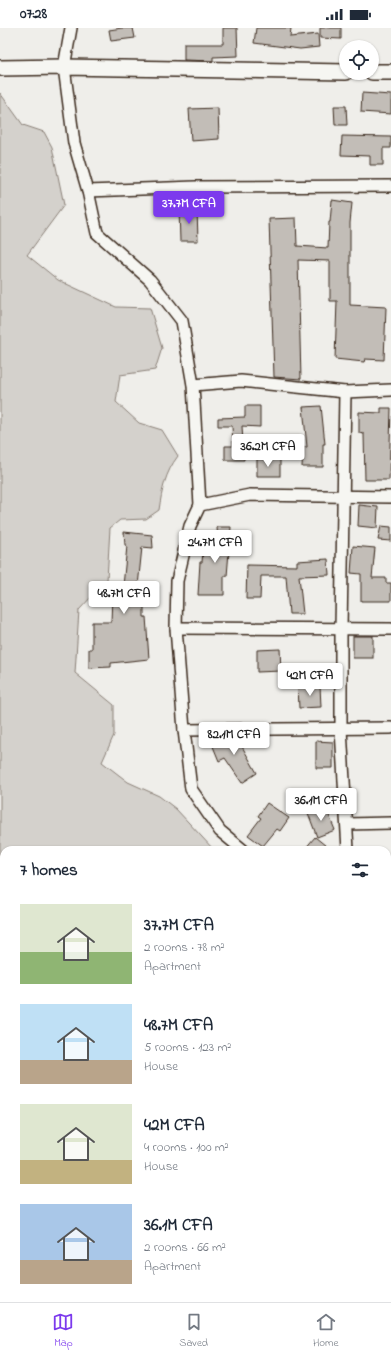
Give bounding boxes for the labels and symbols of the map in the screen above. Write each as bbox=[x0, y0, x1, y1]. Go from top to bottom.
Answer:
pin: 37.7M CFA bbox=[143, 191, 235, 225]
pin: 36.2M CFA bbox=[222, 434, 314, 468]
pin: 24.7M CFA bbox=[169, 530, 261, 564]
pin: 48.7M CFA bbox=[78, 581, 170, 615]
pin: 42M CFA bbox=[273, 663, 347, 697]
pin: 82.1M CFA bbox=[188, 722, 280, 756]
pin: 36.1M CFA bbox=[275, 788, 367, 822]

